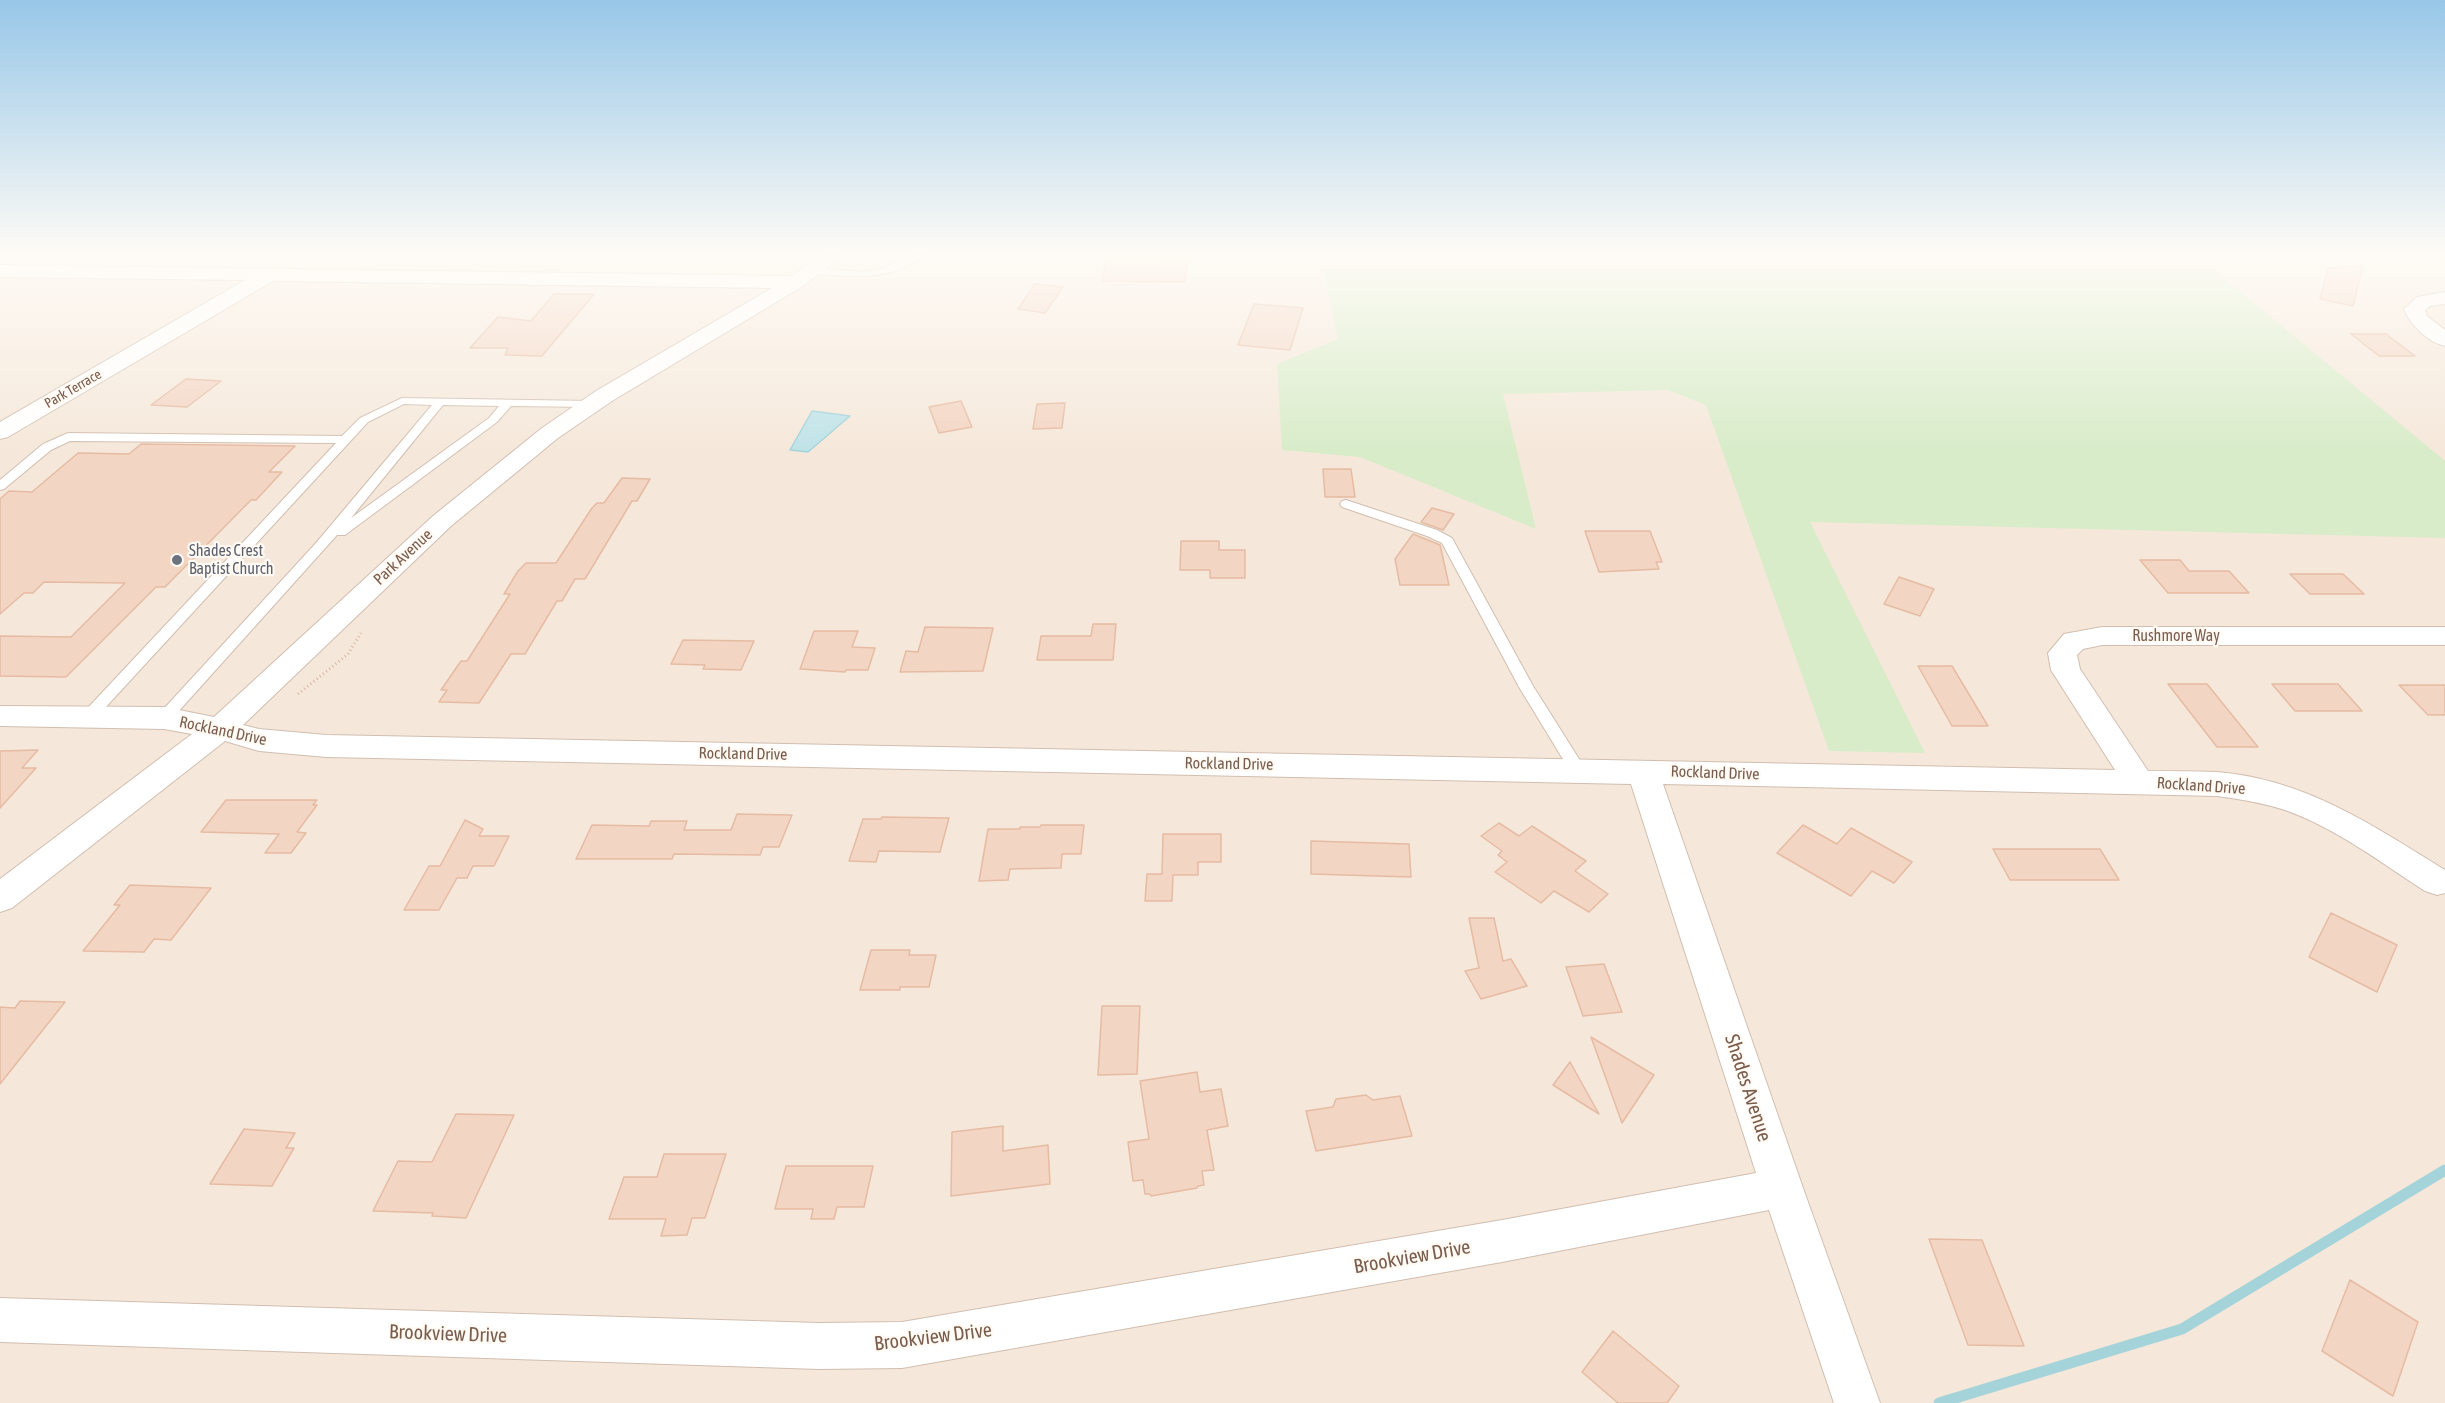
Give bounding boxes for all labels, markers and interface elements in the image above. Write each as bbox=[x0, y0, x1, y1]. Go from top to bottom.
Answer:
street label: Park Terrace bbox=[42, 366, 104, 412]
street label: Park Avenue bbox=[370, 525, 436, 589]
place label: Shades Crest Baptist Church bbox=[189, 541, 273, 579]
marker: Shades Crest Baptist Church bbox=[170, 553, 184, 567]
street label: Rushmore Way bbox=[2132, 626, 2220, 646]
street label: Rockland Drive bbox=[178, 712, 268, 750]
street label: Rockland Drive bbox=[698, 744, 788, 764]
street label: Rockland Drive bbox=[1184, 754, 1274, 774]
street label: Rockland Drive bbox=[1670, 762, 1760, 784]
street label: Rockland Drive bbox=[2156, 773, 2246, 799]
street label: Shades Avenue bbox=[1719, 1031, 1777, 1145]
street label: Brookview Drive bbox=[1352, 1235, 1472, 1279]
street label: Brookview Drive bbox=[873, 1318, 993, 1356]
street label: Brookview Drive bbox=[389, 1320, 507, 1348]

